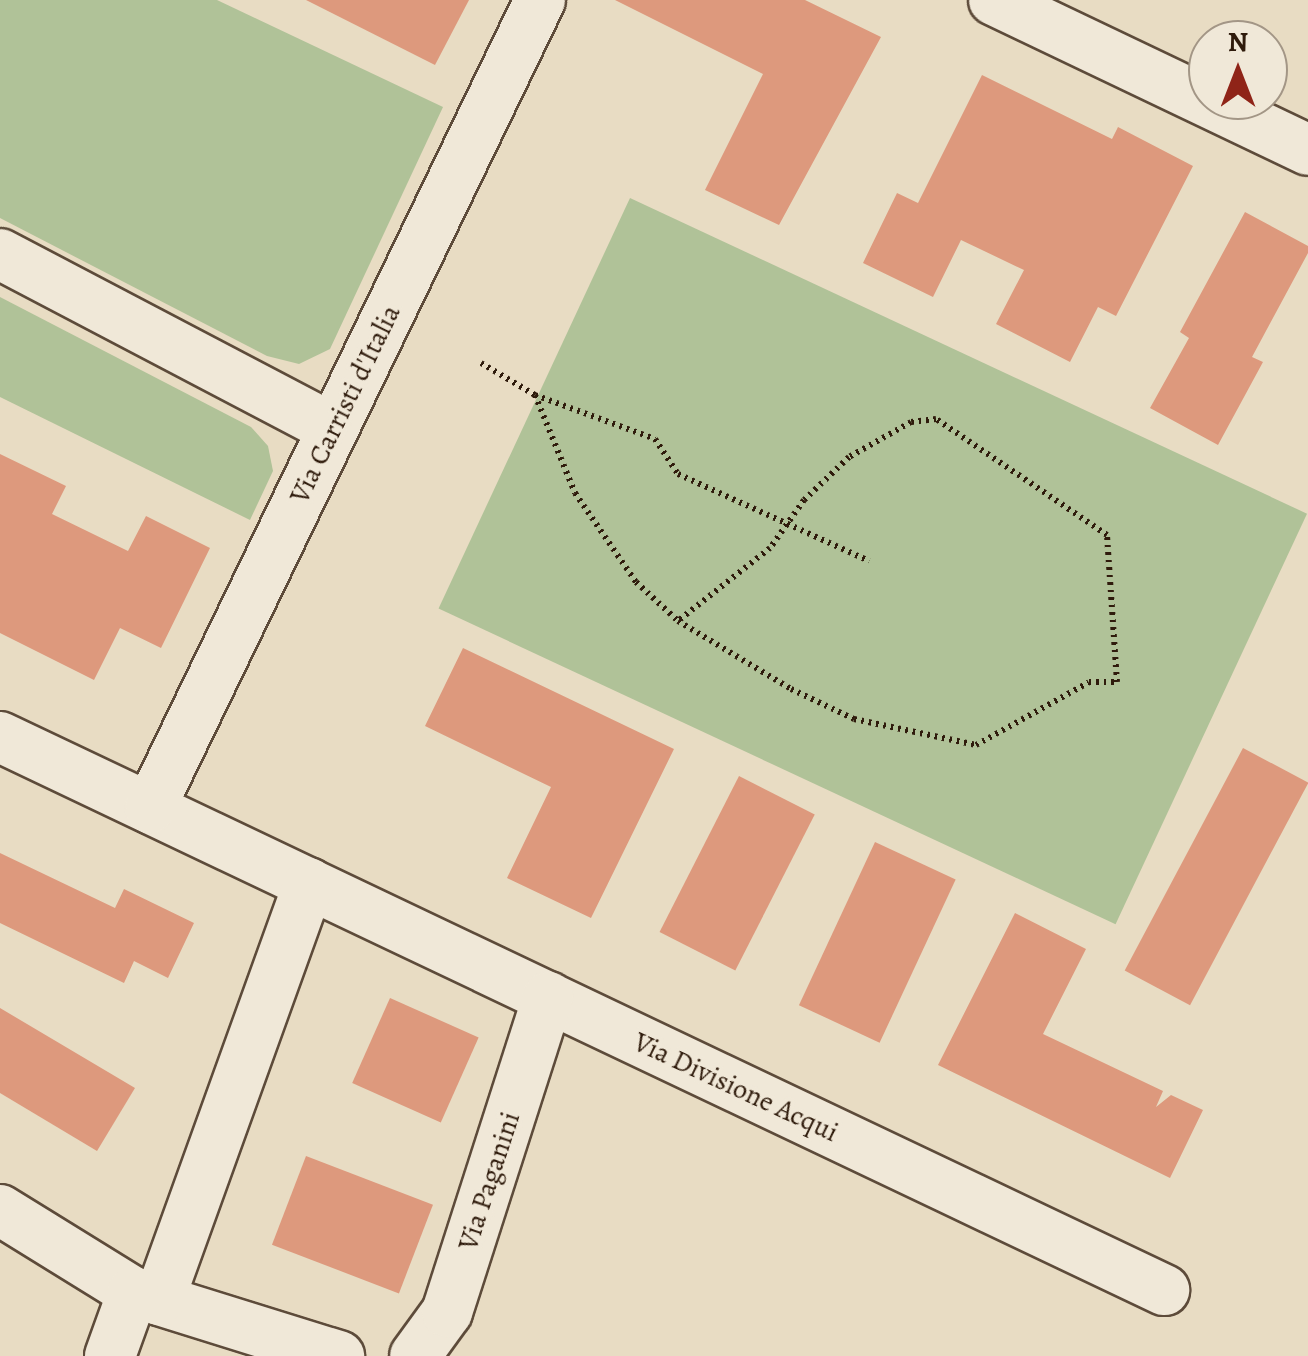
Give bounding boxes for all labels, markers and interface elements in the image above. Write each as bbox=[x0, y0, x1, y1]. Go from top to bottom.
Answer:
north arrow bbox=[1188, 20, 1288, 120]
text: N bbox=[1228, 23, 1248, 61]
street label: Via Carristi d'Italia bbox=[282, 299, 408, 509]
street label: Via Divisione Acqui bbox=[628, 1025, 844, 1149]
street label: Via Paganini bbox=[451, 1108, 527, 1254]

